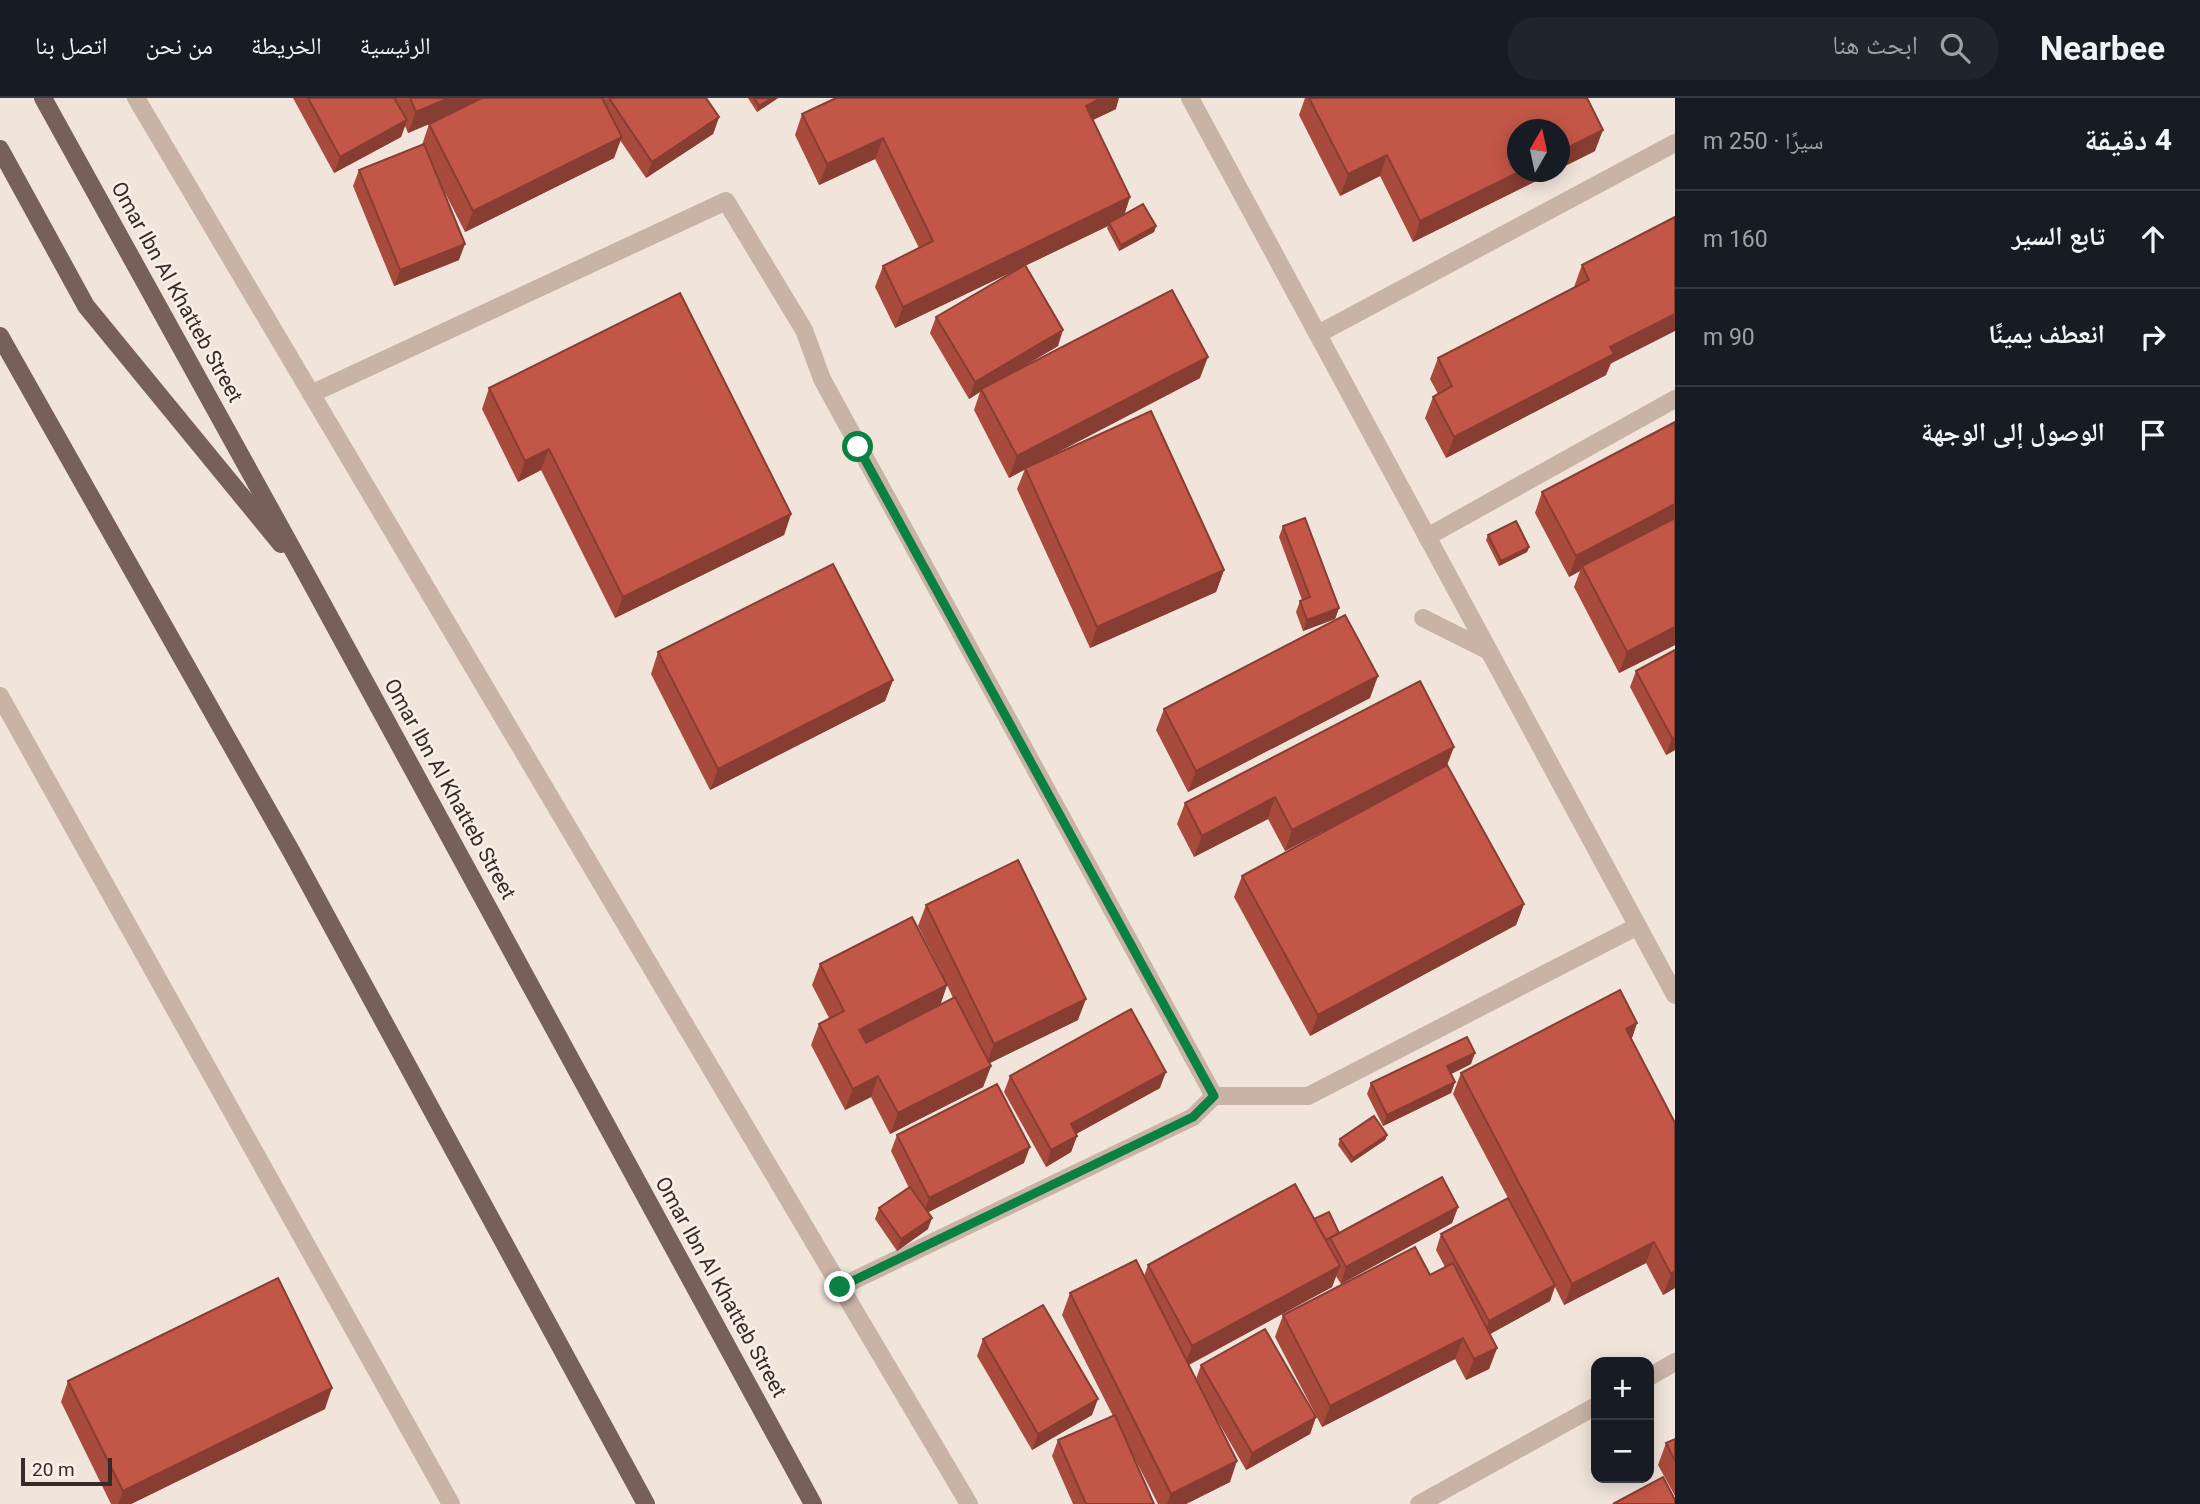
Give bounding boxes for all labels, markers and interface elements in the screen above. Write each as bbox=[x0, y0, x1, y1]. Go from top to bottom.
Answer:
search box bbox=[1508, 17, 1998, 80]
icon: search bbox=[1936, 29, 1974, 67]
text: Nearbee bbox=[2040, 29, 2165, 68]
text: ابحث هنا bbox=[1832, 30, 1918, 60]
text: اتصل بنا bbox=[35, 32, 107, 60]
text: من نحن bbox=[145, 32, 213, 60]
text: الخريطة bbox=[251, 32, 322, 60]
text: الرئيسية bbox=[360, 32, 431, 60]
north arrow bbox=[1507, 119, 1570, 182]
text: 4 دقيقة bbox=[2084, 122, 2172, 157]
text: سيرًا · 250 m bbox=[1703, 128, 1823, 155]
street label: Omar Ibn Al Khatteb Street bbox=[106, 178, 248, 407]
icon: ahead bbox=[2134, 220, 2172, 258]
text: تابع السير bbox=[2012, 221, 2105, 251]
text: 160 m bbox=[1703, 226, 1768, 253]
icon: right bbox=[2134, 318, 2172, 356]
text: انعطف يمينًا bbox=[1988, 319, 2105, 349]
text: 90 m bbox=[1703, 324, 1755, 351]
icon: arrive bbox=[2134, 416, 2172, 454]
text: الوصول إلى الوجهة bbox=[1921, 417, 2105, 447]
route start bbox=[842, 431, 873, 462]
street label: Omar Ibn Al Khatteb Street bbox=[379, 675, 521, 904]
street label: Omar Ibn Al Khatteb Street bbox=[650, 1173, 792, 1402]
route end bbox=[824, 1271, 855, 1302]
map controls bbox=[1591, 1357, 1654, 1483]
button: + bbox=[1591, 1357, 1654, 1420]
button: − bbox=[1591, 1420, 1654, 1483]
scale bar bbox=[21, 1455, 112, 1487]
text: 20 m bbox=[32, 1458, 75, 1481]

